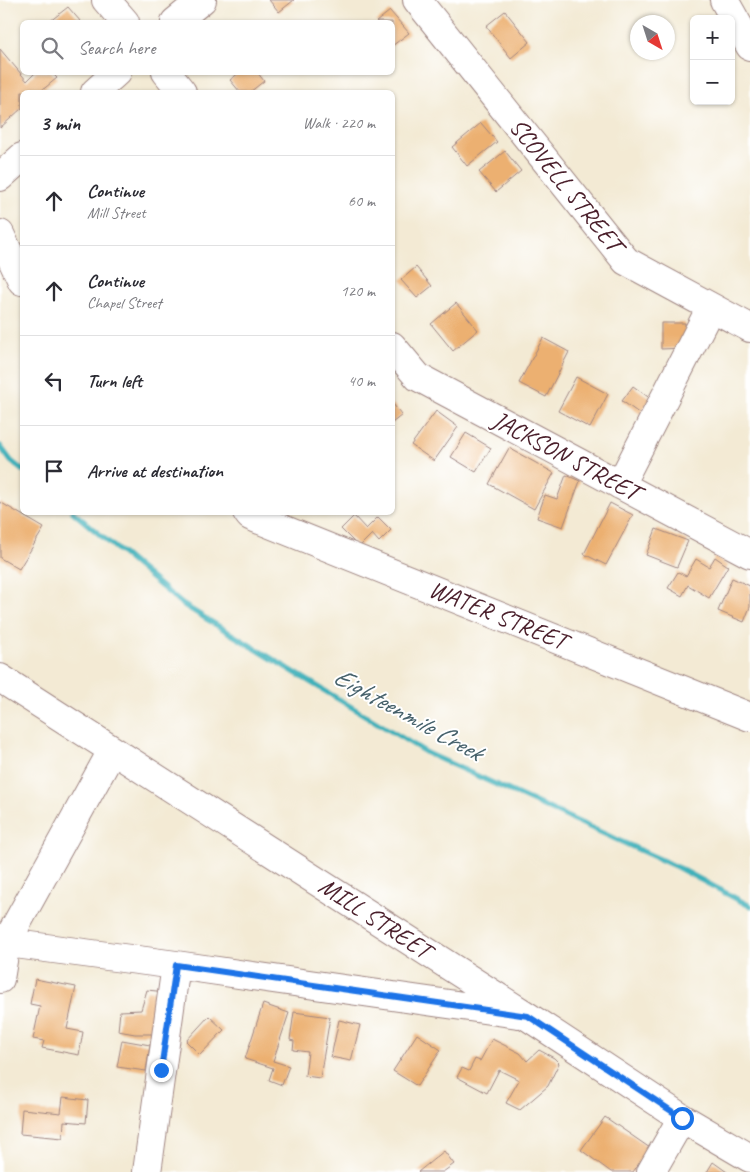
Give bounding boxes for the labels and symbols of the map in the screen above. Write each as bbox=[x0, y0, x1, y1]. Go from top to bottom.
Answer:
north arrow bbox=[630, 15, 675, 60]
street label: SCOVELL STREET bbox=[502, 112, 634, 263]
street label: JACKSON STREET bbox=[486, 403, 651, 511]
street label: WATER STREET bbox=[424, 573, 577, 659]
water label: Eighteenmile Creek bbox=[328, 660, 492, 771]
street label: MILL STREET bbox=[313, 870, 442, 969]
route end bbox=[150, 1059, 173, 1082]
route start bbox=[671, 1107, 694, 1130]

